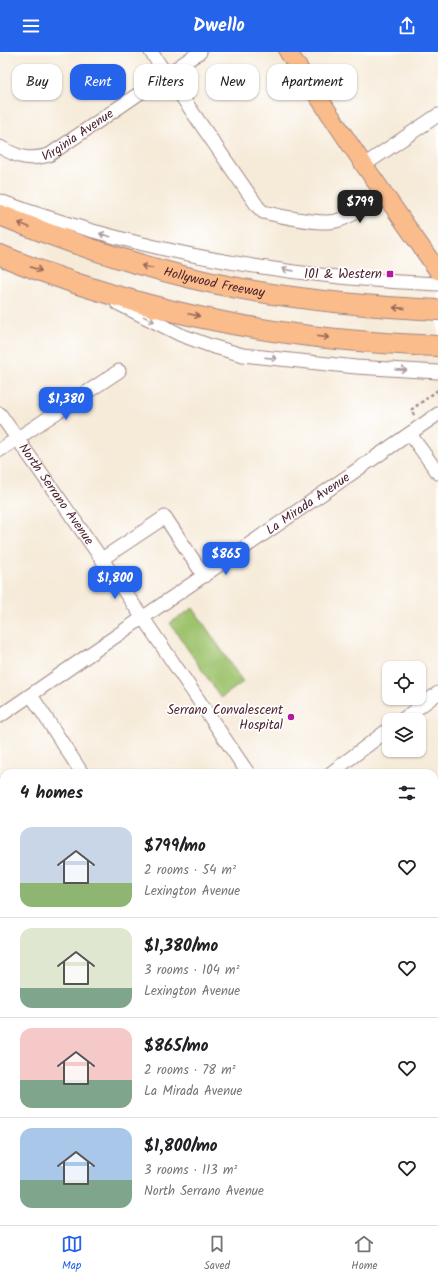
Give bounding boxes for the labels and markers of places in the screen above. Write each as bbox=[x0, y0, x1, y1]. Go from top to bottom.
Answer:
pin: $799 bbox=[336, 190, 384, 224]
place label: 101 & Western bbox=[304, 264, 382, 285]
marker: 101 & Western bbox=[385, 269, 395, 279]
pin: $1,380 bbox=[33, 387, 99, 421]
pin: $865 bbox=[202, 542, 250, 576]
pin: $1,800 bbox=[82, 566, 148, 600]
place label: Serrano Convalescent Hospital bbox=[167, 700, 284, 736]
marker: Serrano Convalescent Hospital bbox=[286, 712, 296, 722]

